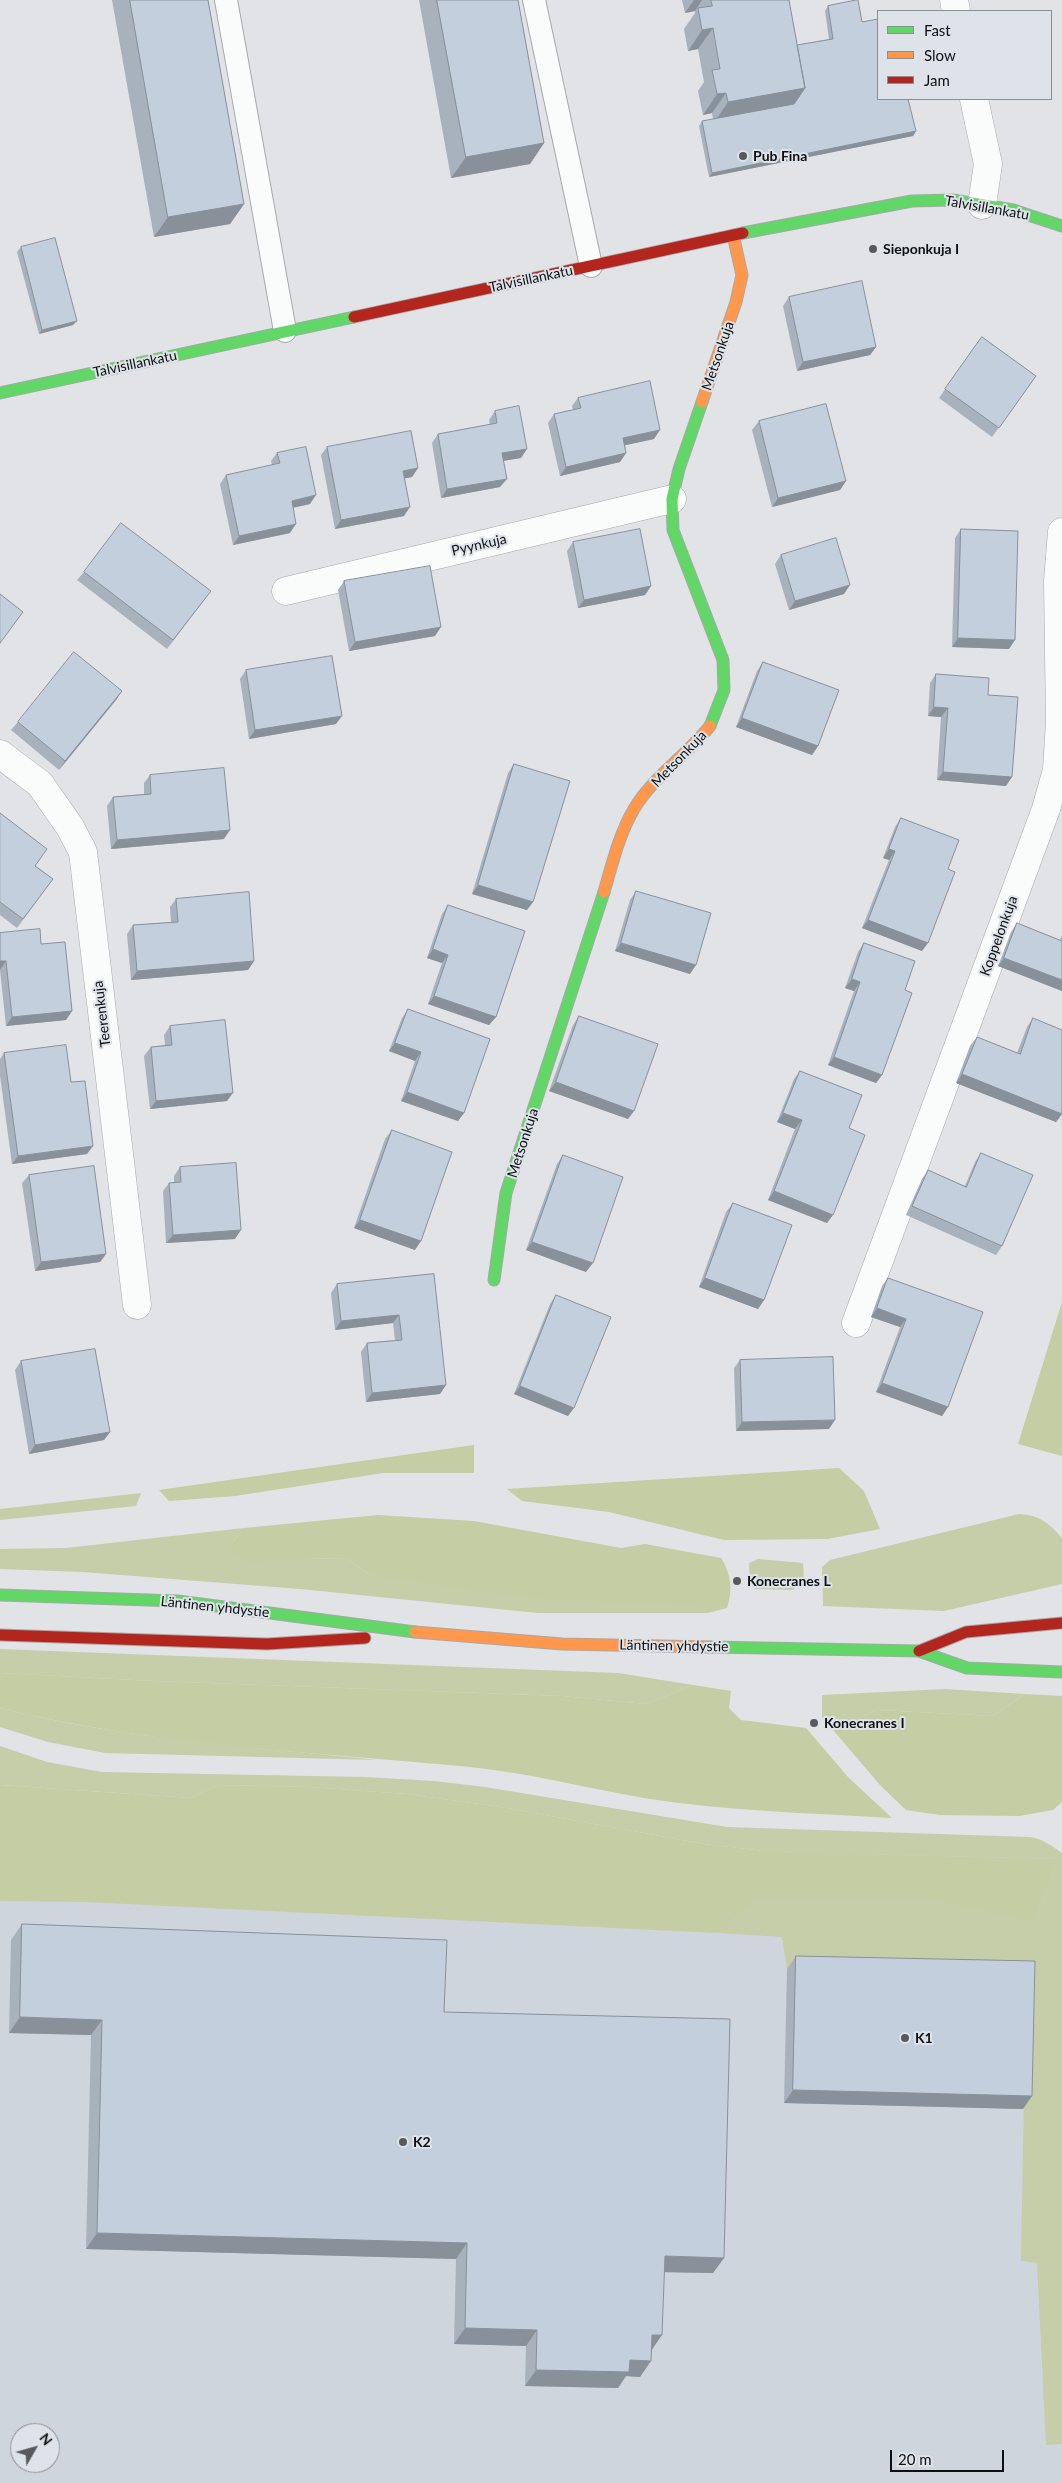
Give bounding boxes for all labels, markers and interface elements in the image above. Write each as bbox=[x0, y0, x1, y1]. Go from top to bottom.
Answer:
legend bbox=[877, 10, 1052, 100]
text: Fast bbox=[924, 21, 951, 39]
text: Slow bbox=[924, 46, 956, 64]
text: Jam bbox=[924, 71, 950, 89]
place label: Pub Fina bbox=[753, 148, 807, 164]
marker: Pub Fina bbox=[737, 150, 749, 162]
street label: Talvisillankatu bbox=[944, 192, 1030, 224]
place label: Sieponkuja I bbox=[883, 241, 959, 257]
marker: Sieponkuja I bbox=[867, 243, 879, 255]
street label: Talvisillankatu bbox=[488, 262, 574, 296]
street label: Metsonkuja bbox=[698, 319, 738, 393]
street label: Talvisillankatu bbox=[92, 347, 178, 381]
street label: Pyynkuja bbox=[450, 531, 508, 559]
street label: Metsonkuja bbox=[648, 727, 710, 791]
street label: Koppelonkuja bbox=[977, 894, 1021, 978]
street label: Teerenkuja bbox=[90, 980, 114, 1048]
street label: Metsonkuja bbox=[504, 1106, 542, 1180]
place label: Konecranes L bbox=[747, 1573, 831, 1589]
marker: Konecranes L bbox=[731, 1575, 743, 1587]
street label: Läntinen yhdystie bbox=[160, 1593, 270, 1621]
street label: Läntinen yhdystie bbox=[619, 1637, 729, 1655]
place label: Konecranes I bbox=[824, 1715, 905, 1731]
marker: Konecranes I bbox=[808, 1717, 820, 1729]
place label: K1 bbox=[915, 2030, 933, 2046]
marker: K1 bbox=[899, 2032, 911, 2044]
place label: K2 bbox=[413, 2134, 431, 2150]
marker: K2 bbox=[397, 2136, 409, 2148]
north arrow bbox=[10, 2423, 60, 2473]
text: N bbox=[36, 2430, 56, 2449]
scale bar bbox=[892, 2440, 1006, 2472]
text: 20 m bbox=[898, 2450, 932, 2468]

